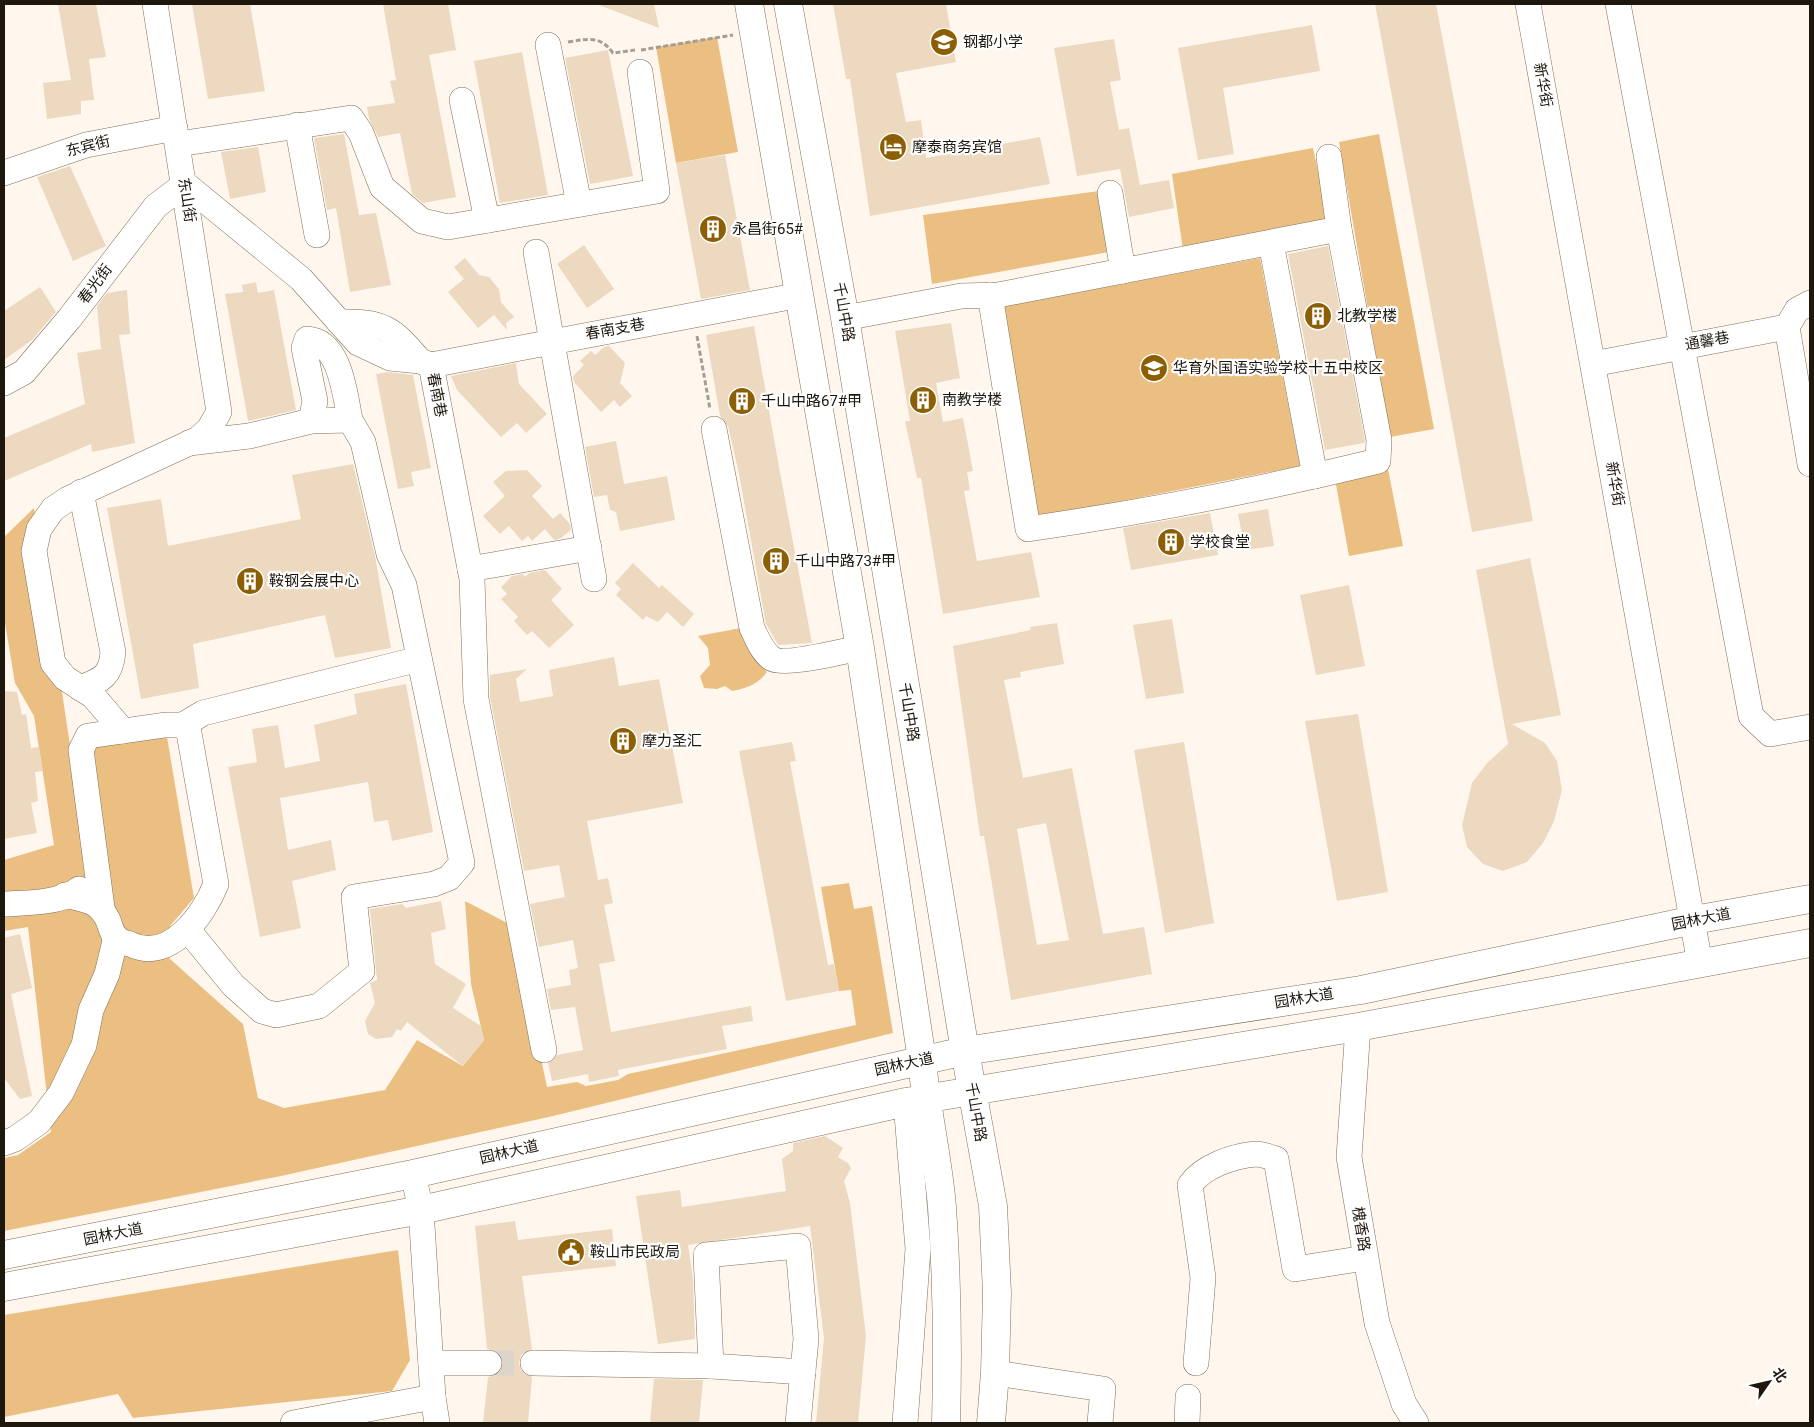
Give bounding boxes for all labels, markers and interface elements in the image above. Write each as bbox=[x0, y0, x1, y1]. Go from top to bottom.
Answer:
school or university icon: 钢都小学 bbox=[929, 27, 959, 57]
place label: 钢都小学 bbox=[963, 33, 1023, 51]
street label: 新华街 bbox=[1530, 61, 1556, 109]
street label: 东宾街 bbox=[64, 132, 112, 160]
hotel icon: 摩泰商务宾馆 bbox=[878, 132, 908, 162]
place label: 摩泰商务宾馆 bbox=[912, 138, 1002, 156]
street label: 东山街 bbox=[175, 176, 199, 224]
building icon: 永昌街65# bbox=[698, 214, 728, 244]
place label: 永昌街65# bbox=[732, 220, 804, 238]
street label: 春光街 bbox=[74, 261, 116, 307]
street label: 千山中路 bbox=[830, 281, 858, 343]
building icon: 北教学楼 bbox=[1303, 301, 1333, 331]
place label: 北教学楼 bbox=[1337, 307, 1397, 325]
street label: 春南支巷 bbox=[584, 315, 646, 343]
street label: 通馨巷 bbox=[1683, 328, 1731, 354]
school or university icon: 华育外国语实验学校十五中校区 bbox=[1139, 353, 1169, 383]
place label: 华育外国语实验学校十五中校区 bbox=[1173, 359, 1383, 377]
street label: 春南巷 bbox=[424, 371, 450, 419]
building icon: 南教学楼 bbox=[908, 385, 938, 415]
building icon: 千山中路67#甲 bbox=[727, 386, 757, 416]
place label: 南教学楼 bbox=[942, 391, 1002, 409]
place label: 千山中路67#甲 bbox=[761, 392, 862, 410]
street label: 新华街 bbox=[1602, 460, 1628, 508]
building icon: 学校食堂 bbox=[1156, 527, 1186, 557]
place label: 学校食堂 bbox=[1190, 533, 1250, 551]
building icon: 千山中路73#甲 bbox=[761, 546, 791, 576]
place label: 千山中路73#甲 bbox=[795, 552, 896, 570]
building icon: 鞍钢会展中心 bbox=[235, 566, 265, 596]
place label: 鞍钢会展中心 bbox=[269, 572, 359, 590]
street label: 千山中路 bbox=[895, 681, 923, 743]
building icon: 摩力圣汇 bbox=[608, 726, 638, 756]
place label: 摩力圣汇 bbox=[642, 732, 702, 750]
street label: 园林大道 bbox=[1670, 904, 1732, 934]
street label: 园林大道 bbox=[1273, 984, 1335, 1012]
street label: 园林大道 bbox=[873, 1049, 935, 1079]
street label: 千山中路 bbox=[962, 1081, 990, 1143]
street label: 园林大道 bbox=[478, 1136, 540, 1168]
street label: 槐香路 bbox=[1349, 1205, 1373, 1253]
street label: 园林大道 bbox=[82, 1219, 144, 1249]
public building icon: 鞍山市民政局 bbox=[556, 1237, 586, 1267]
place label: 鞍山市民政局 bbox=[590, 1243, 680, 1261]
north arrow bbox=[1744, 1357, 1794, 1407]
text: 北 bbox=[1769, 1364, 1790, 1385]

